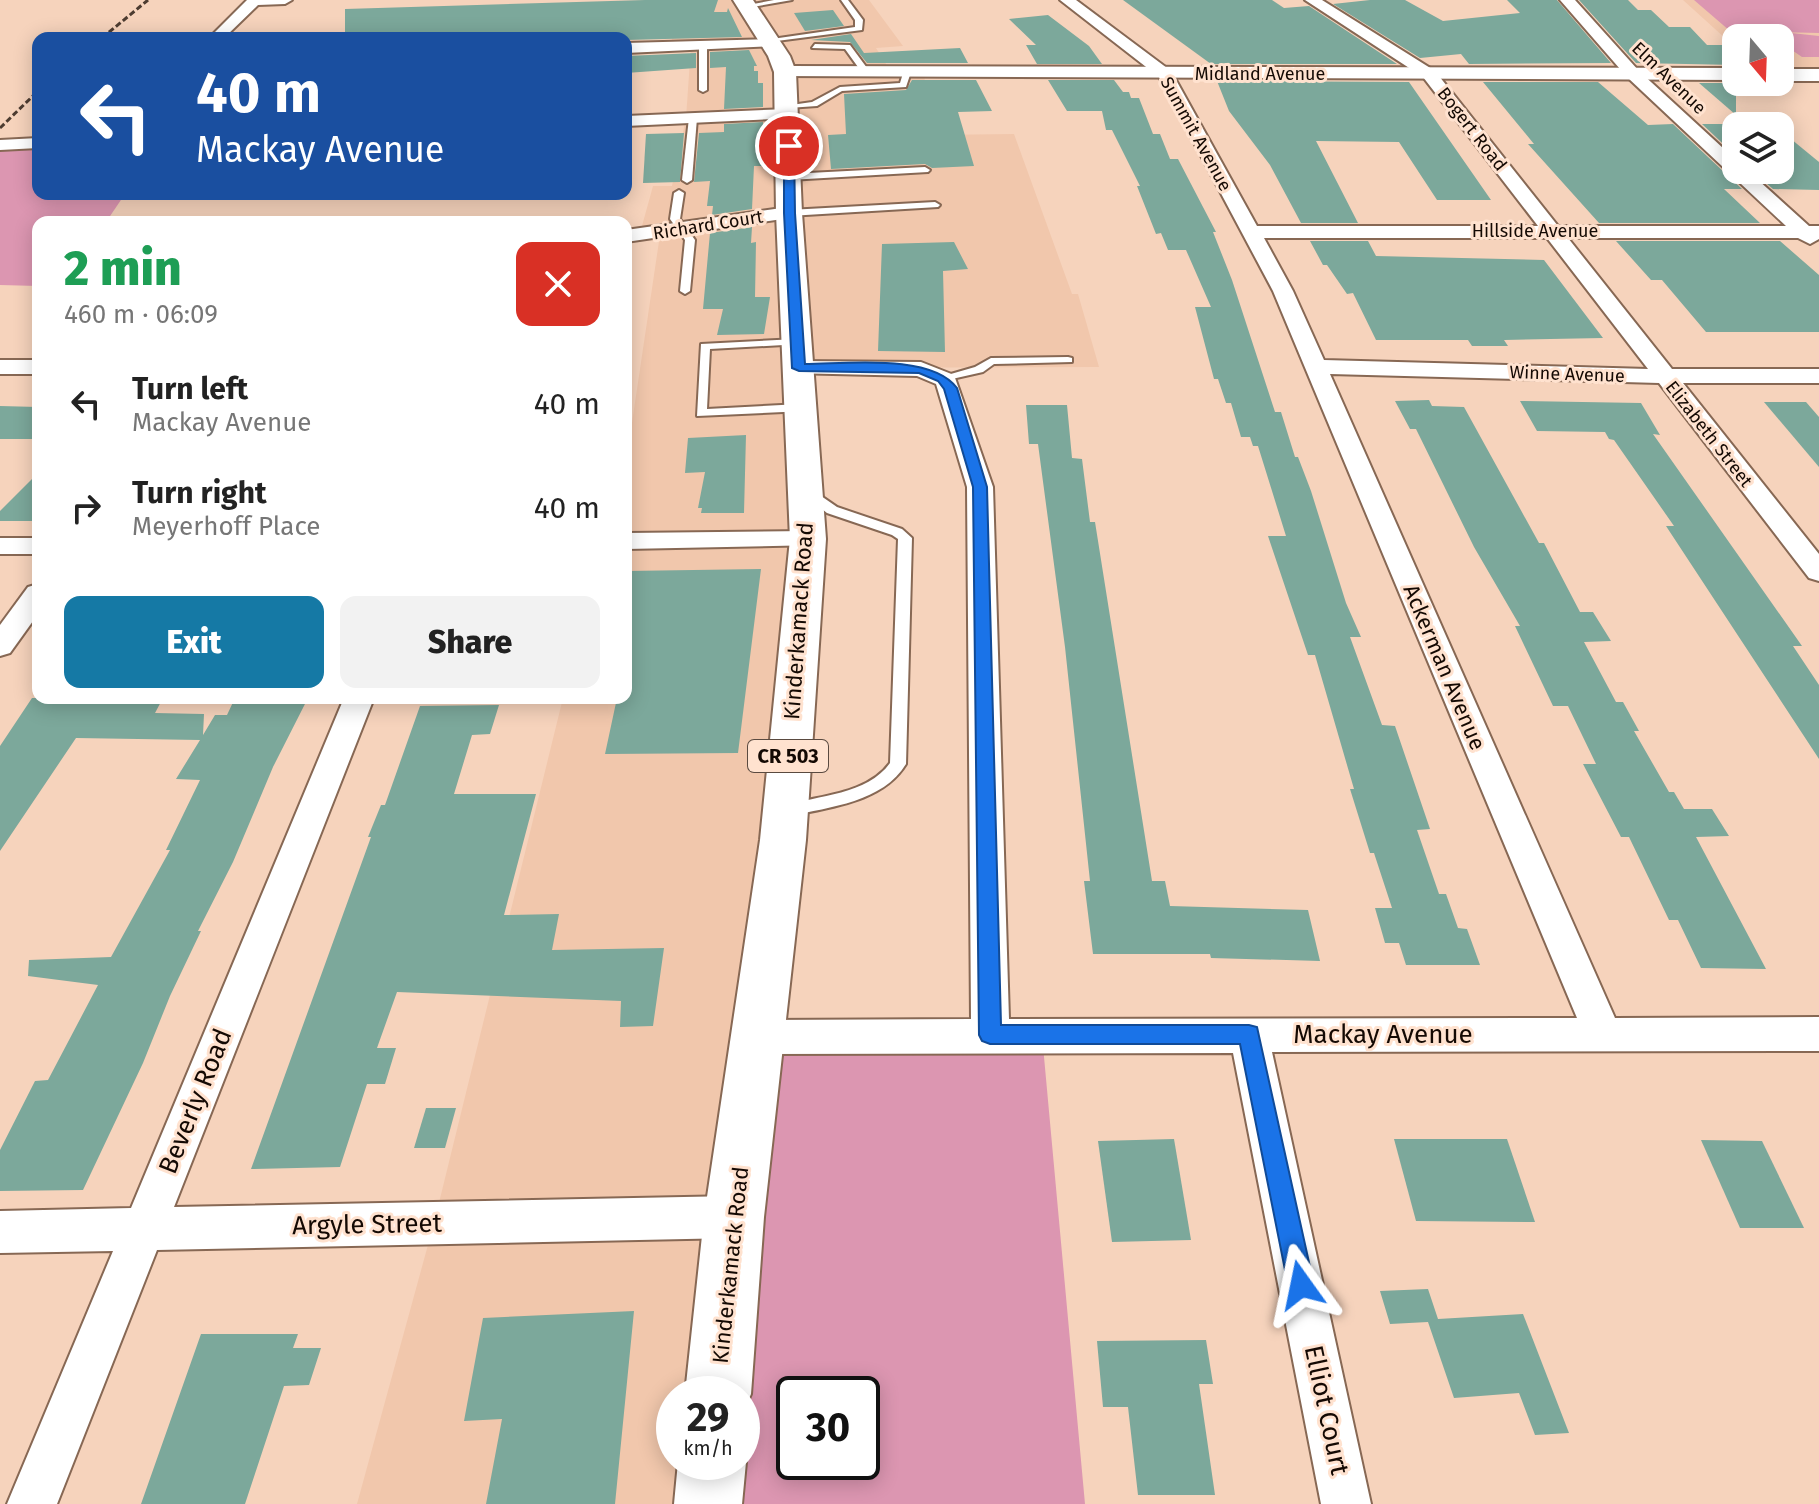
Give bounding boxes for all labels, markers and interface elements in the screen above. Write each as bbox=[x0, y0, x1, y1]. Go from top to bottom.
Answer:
north arrow bbox=[1722, 24, 1794, 96]
map controls bbox=[1722, 24, 1794, 184]
street label: Elm Avenue bbox=[1627, 37, 1711, 119]
text: 40 m bbox=[196, 60, 321, 127]
street label: Midland Avenue bbox=[1195, 63, 1325, 85]
icon: left bbox=[64, 64, 168, 168]
street label: Summit Avenue bbox=[1156, 73, 1236, 195]
street label: Bogert Road bbox=[1433, 83, 1511, 175]
pin bbox=[755, 112, 823, 180]
button: layers bbox=[1722, 112, 1794, 184]
icon: arrive bbox=[767, 124, 811, 168]
text: Mackay Avenue bbox=[196, 128, 444, 172]
street label: Richard Court bbox=[651, 205, 765, 245]
street label: Hillside Avenue bbox=[1472, 220, 1598, 242]
text: 2 min bbox=[64, 240, 182, 298]
button: close bbox=[516, 242, 600, 326]
text: 460 m · 06:09 bbox=[64, 299, 218, 330]
street label: Winne Avenue bbox=[1509, 361, 1625, 387]
text: Turn left bbox=[132, 371, 248, 407]
street label: Elizabeth Street bbox=[1661, 377, 1757, 492]
icon: left bbox=[64, 382, 108, 426]
text: 40 m bbox=[534, 386, 600, 422]
text: Mackay Avenue bbox=[132, 407, 311, 438]
text: Turn right bbox=[132, 475, 267, 511]
icon: right bbox=[64, 486, 108, 530]
text: 40 m bbox=[534, 490, 600, 526]
text: Meyerhoff Place bbox=[132, 511, 320, 542]
street label: Kinderkamack Road bbox=[778, 521, 819, 721]
street label: Ackerman Avenue bbox=[1397, 580, 1492, 754]
button: Exit bbox=[64, 596, 324, 688]
button: Share bbox=[340, 596, 600, 688]
road number: CR 503 bbox=[748, 740, 828, 772]
street label: Mackay Avenue bbox=[1293, 1019, 1473, 1050]
street label: Beverly Road bbox=[152, 1024, 239, 1178]
street label: Kinderkamack Road bbox=[707, 1165, 754, 1365]
street label: Argyle Street bbox=[292, 1208, 443, 1241]
position arrow bbox=[1259, 1243, 1343, 1327]
street label: Elliot Court bbox=[1298, 1343, 1355, 1478]
speed limit sign: 30 bbox=[776, 1376, 880, 1480]
text: 29 bbox=[687, 1394, 729, 1442]
text: km/h bbox=[683, 1436, 733, 1460]

